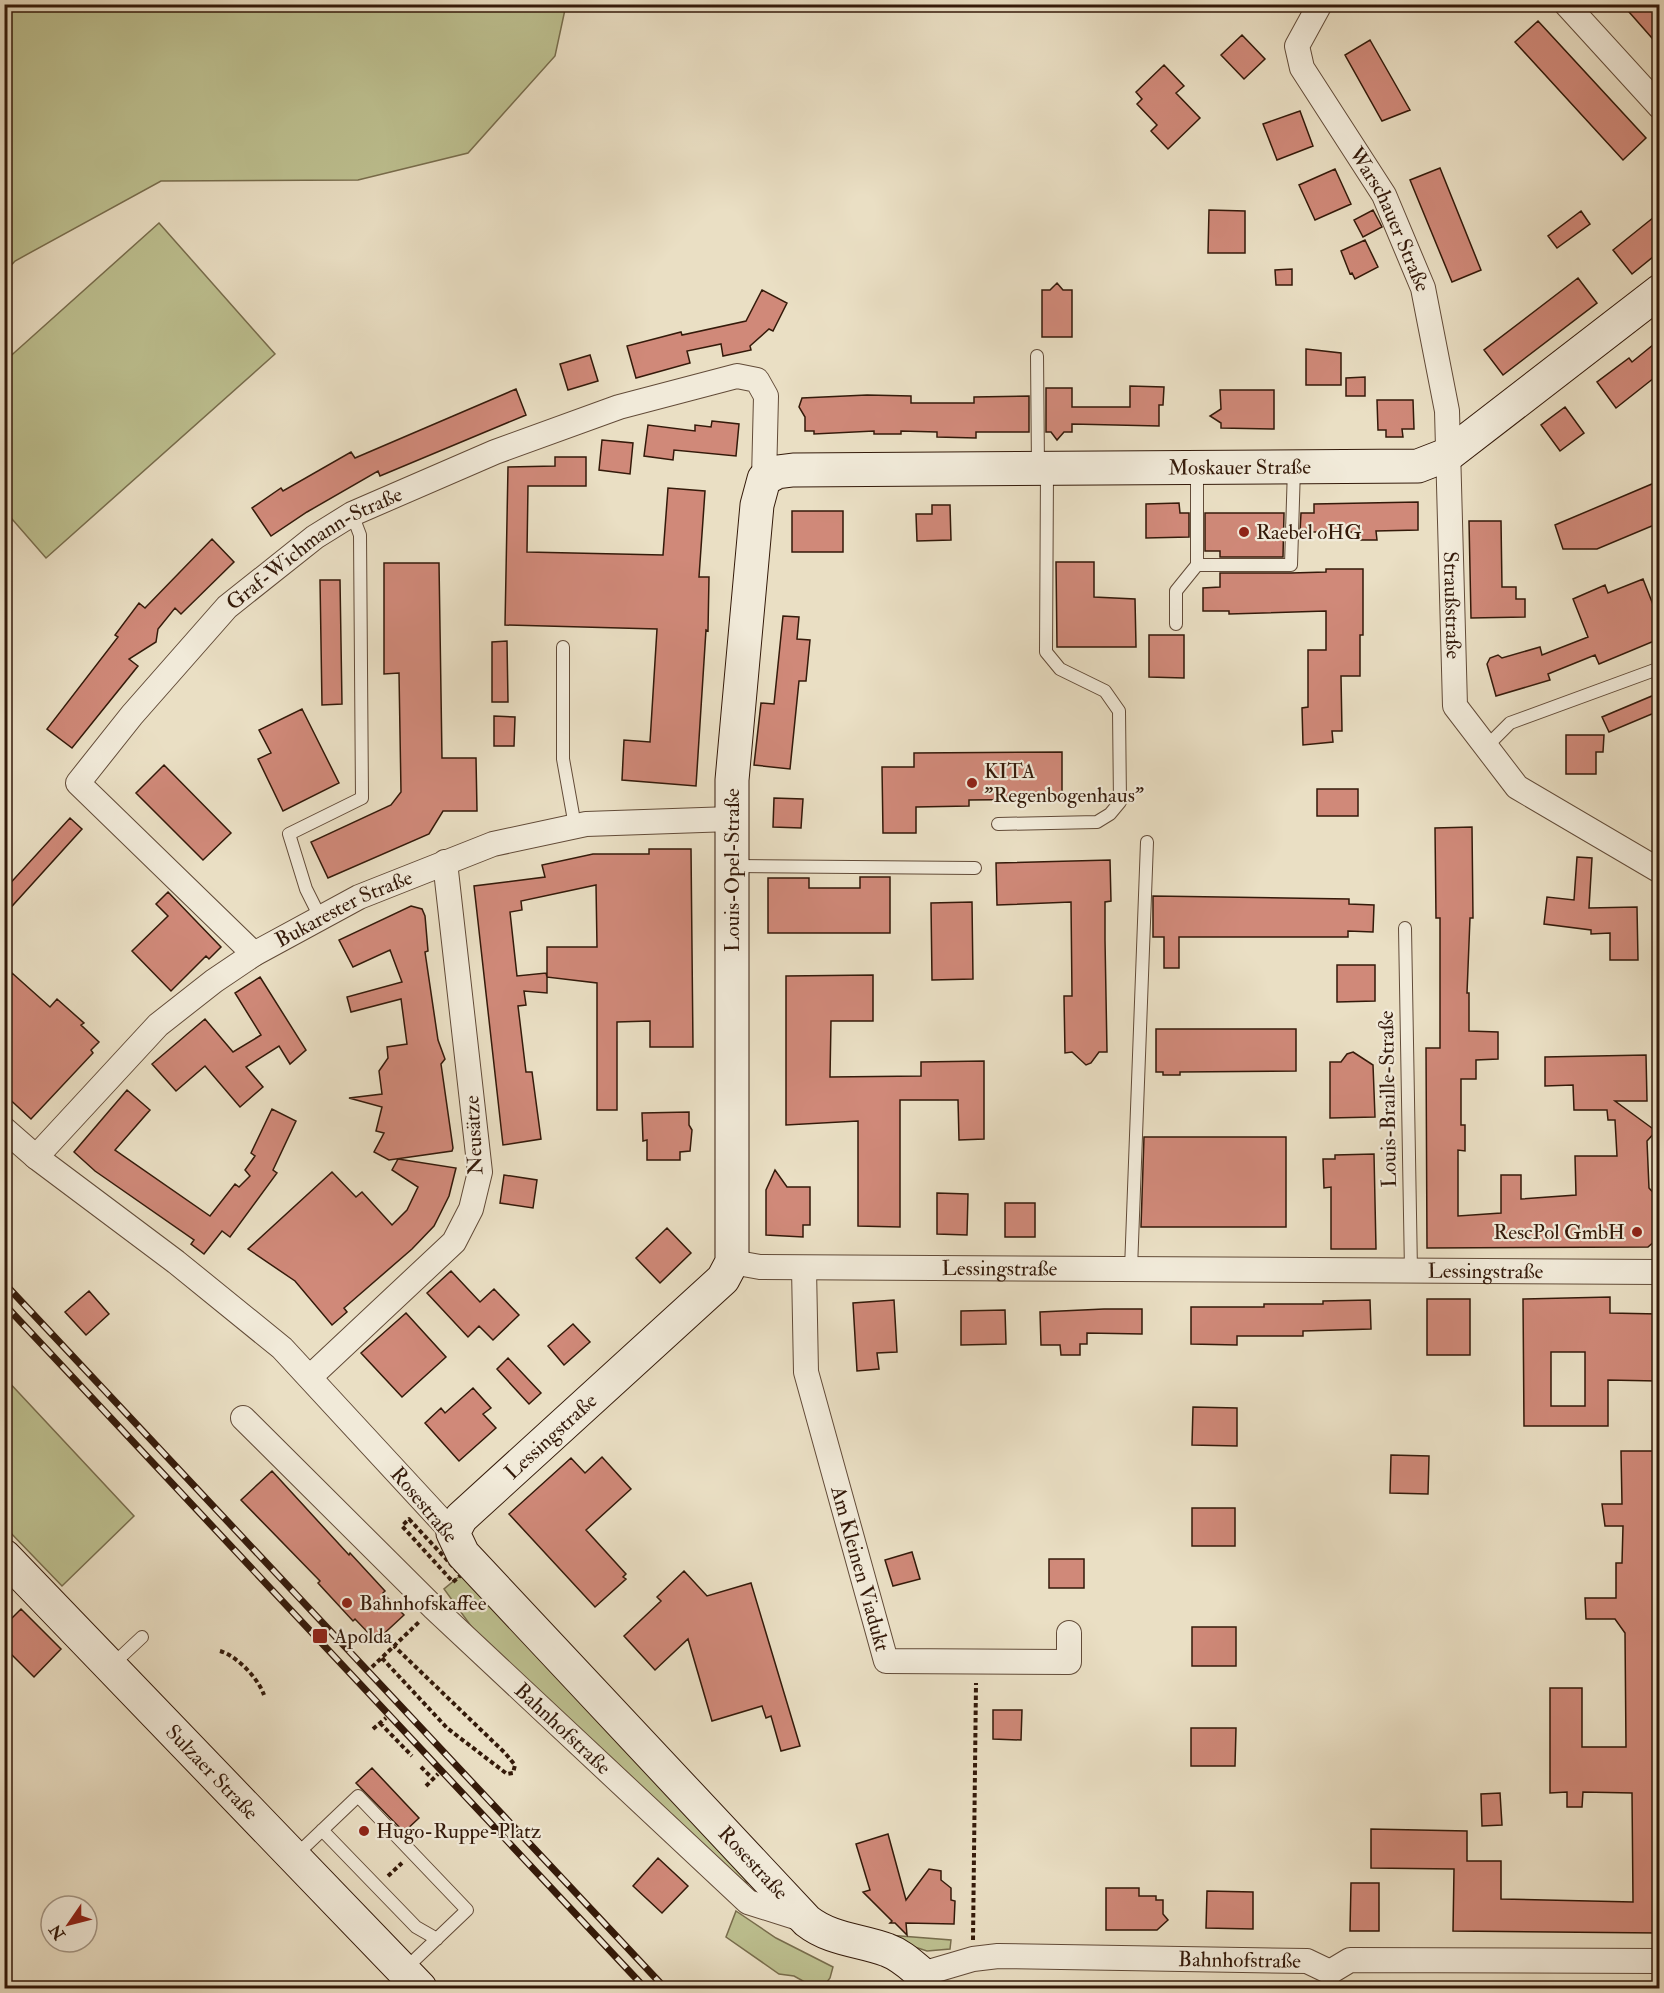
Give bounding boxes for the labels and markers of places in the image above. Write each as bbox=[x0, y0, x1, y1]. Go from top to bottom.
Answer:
place label: Raebel oHG bbox=[1256, 519, 1362, 546]
marker: Raebel oHG bbox=[1237, 525, 1251, 539]
place label: KITA "Regenbogenhaus" bbox=[984, 758, 1144, 809]
marker: KITA "Regenbogenhaus" bbox=[965, 776, 979, 790]
place label: RescPol GmbH bbox=[1493, 1219, 1625, 1246]
marker: RescPol GmbH bbox=[1630, 1225, 1644, 1239]
place label: Bahnhofskaffee bbox=[359, 1590, 487, 1617]
marker: Bahnhofskaffee bbox=[340, 1596, 354, 1610]
place label: Apolda bbox=[333, 1623, 393, 1650]
marker: Apolda bbox=[311, 1627, 329, 1645]
place label: Hugo-Ruppe-Platz bbox=[376, 1818, 541, 1845]
marker: Hugo-Ruppe-Platz bbox=[357, 1824, 371, 1838]

